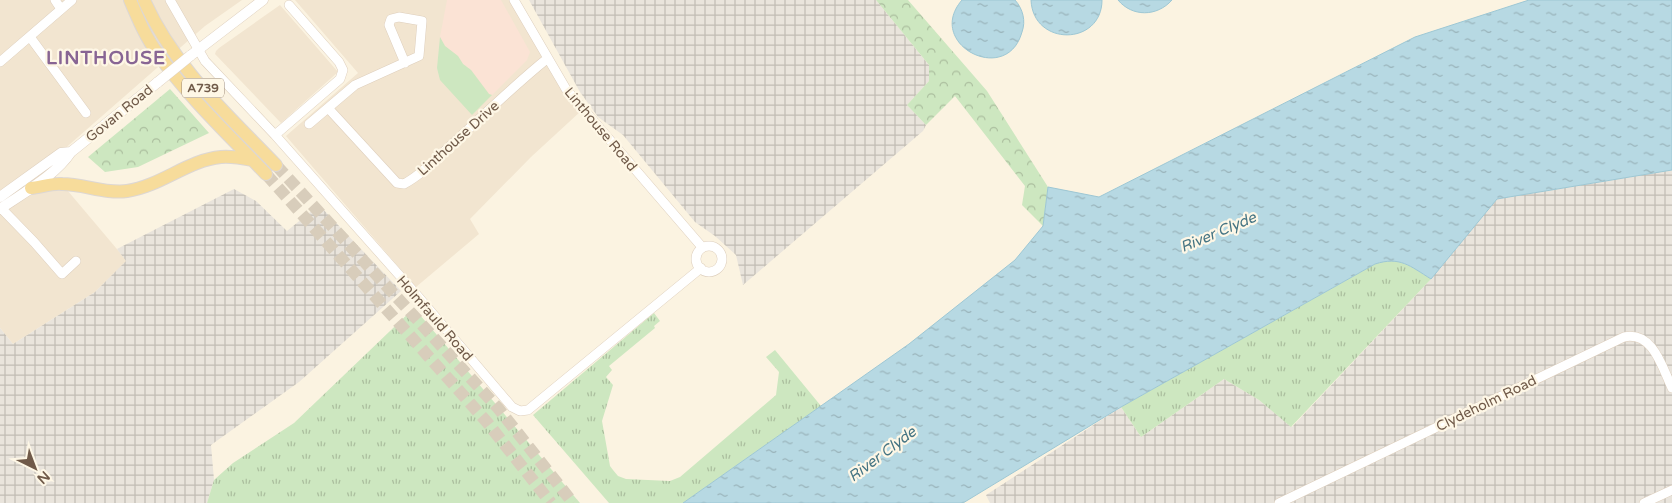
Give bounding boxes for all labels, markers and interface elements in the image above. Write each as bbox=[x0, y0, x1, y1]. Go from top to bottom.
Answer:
district label: LINTHOUSE bbox=[46, 47, 166, 69]
road number: A739 bbox=[182, 78, 224, 98]
street label: Govan Road bbox=[82, 81, 156, 146]
street label: Linthouse Road bbox=[561, 84, 641, 175]
street label: Linthouse Drive bbox=[414, 97, 503, 179]
water label: River Clyde bbox=[1177, 207, 1260, 256]
street label: Holmfauld Road bbox=[393, 272, 476, 365]
street label: Clydeholm Road bbox=[1433, 372, 1539, 435]
water label: River Clyde bbox=[844, 422, 921, 485]
north arrow bbox=[10, 443, 60, 493]
text: N bbox=[33, 467, 53, 487]

